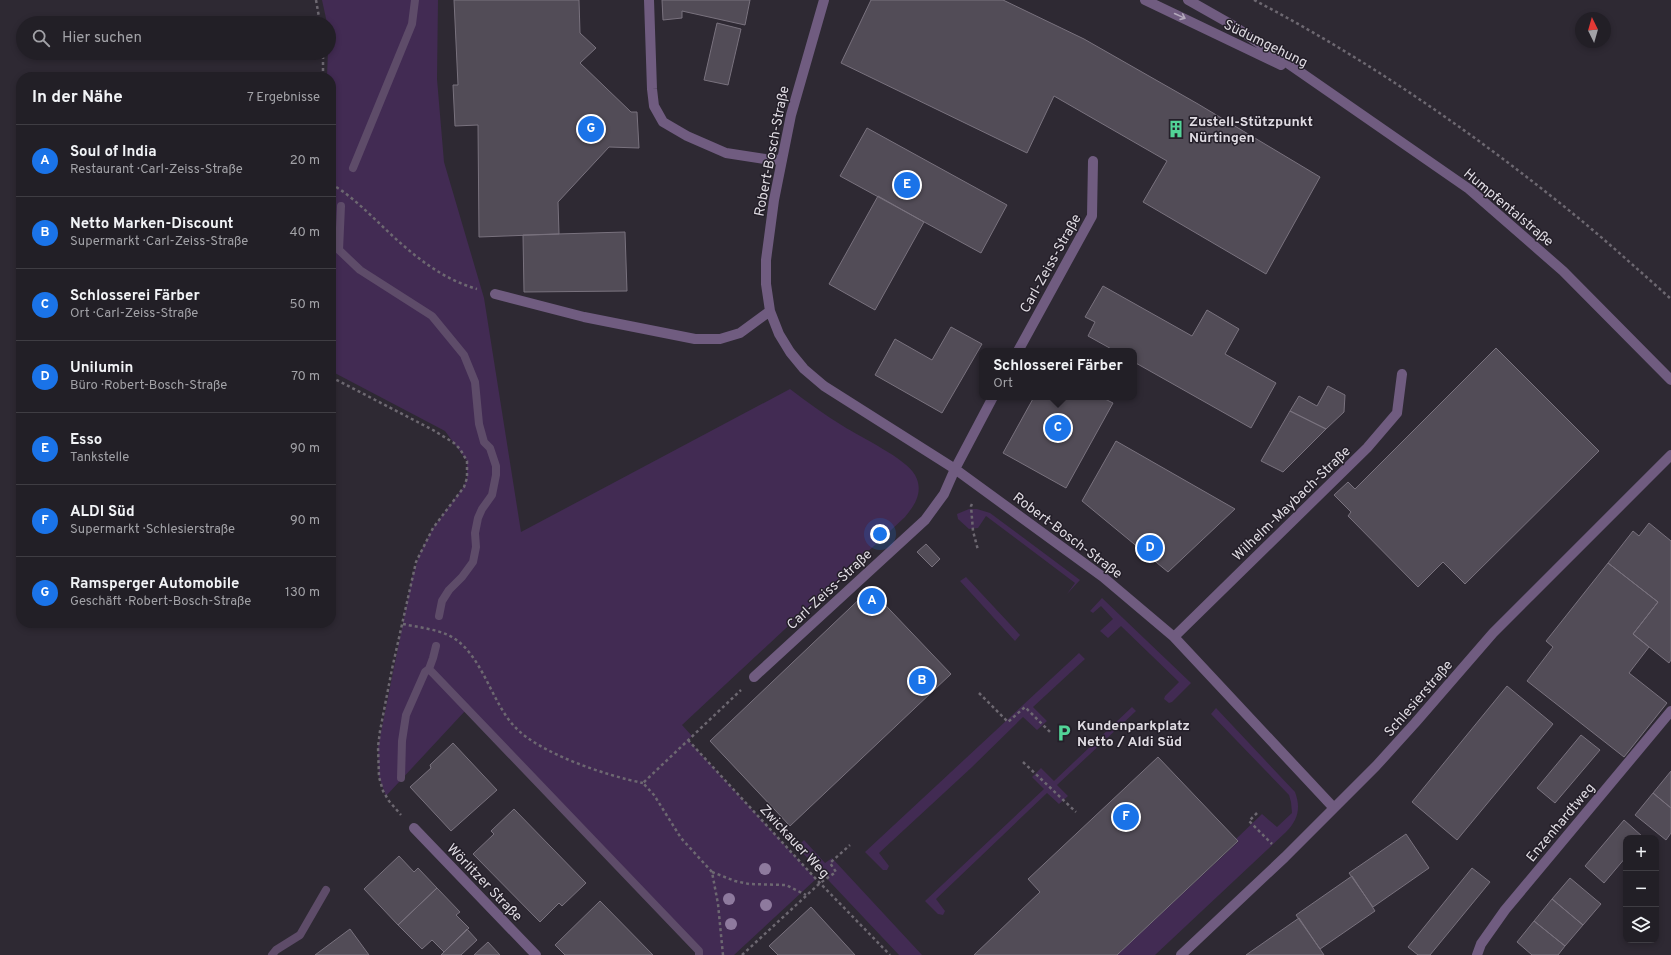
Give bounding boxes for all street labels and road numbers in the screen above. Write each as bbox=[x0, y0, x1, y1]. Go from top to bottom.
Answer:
street label: Südumgehung bbox=[1221, 17, 1310, 72]
street label: Robert-Bosch-Straße bbox=[751, 85, 793, 218]
street label: Humpfentalstraße bbox=[1460, 166, 1557, 251]
street label: Carl-Zeiss-Straße bbox=[1017, 211, 1086, 316]
street label: Wilhelm-Maybach-Straße bbox=[1229, 443, 1355, 565]
street label: Robert-Bosch-Straße bbox=[1009, 489, 1125, 583]
street label: Carl-Zeiss-Straße bbox=[784, 546, 876, 634]
street label: Schlesierstraße bbox=[1381, 657, 1457, 741]
street label: Enzenhardtweg bbox=[1523, 780, 1599, 866]
street label: Zwickauer Weg bbox=[755, 802, 832, 882]
street label: Wörlitzer Straße bbox=[443, 841, 525, 925]

